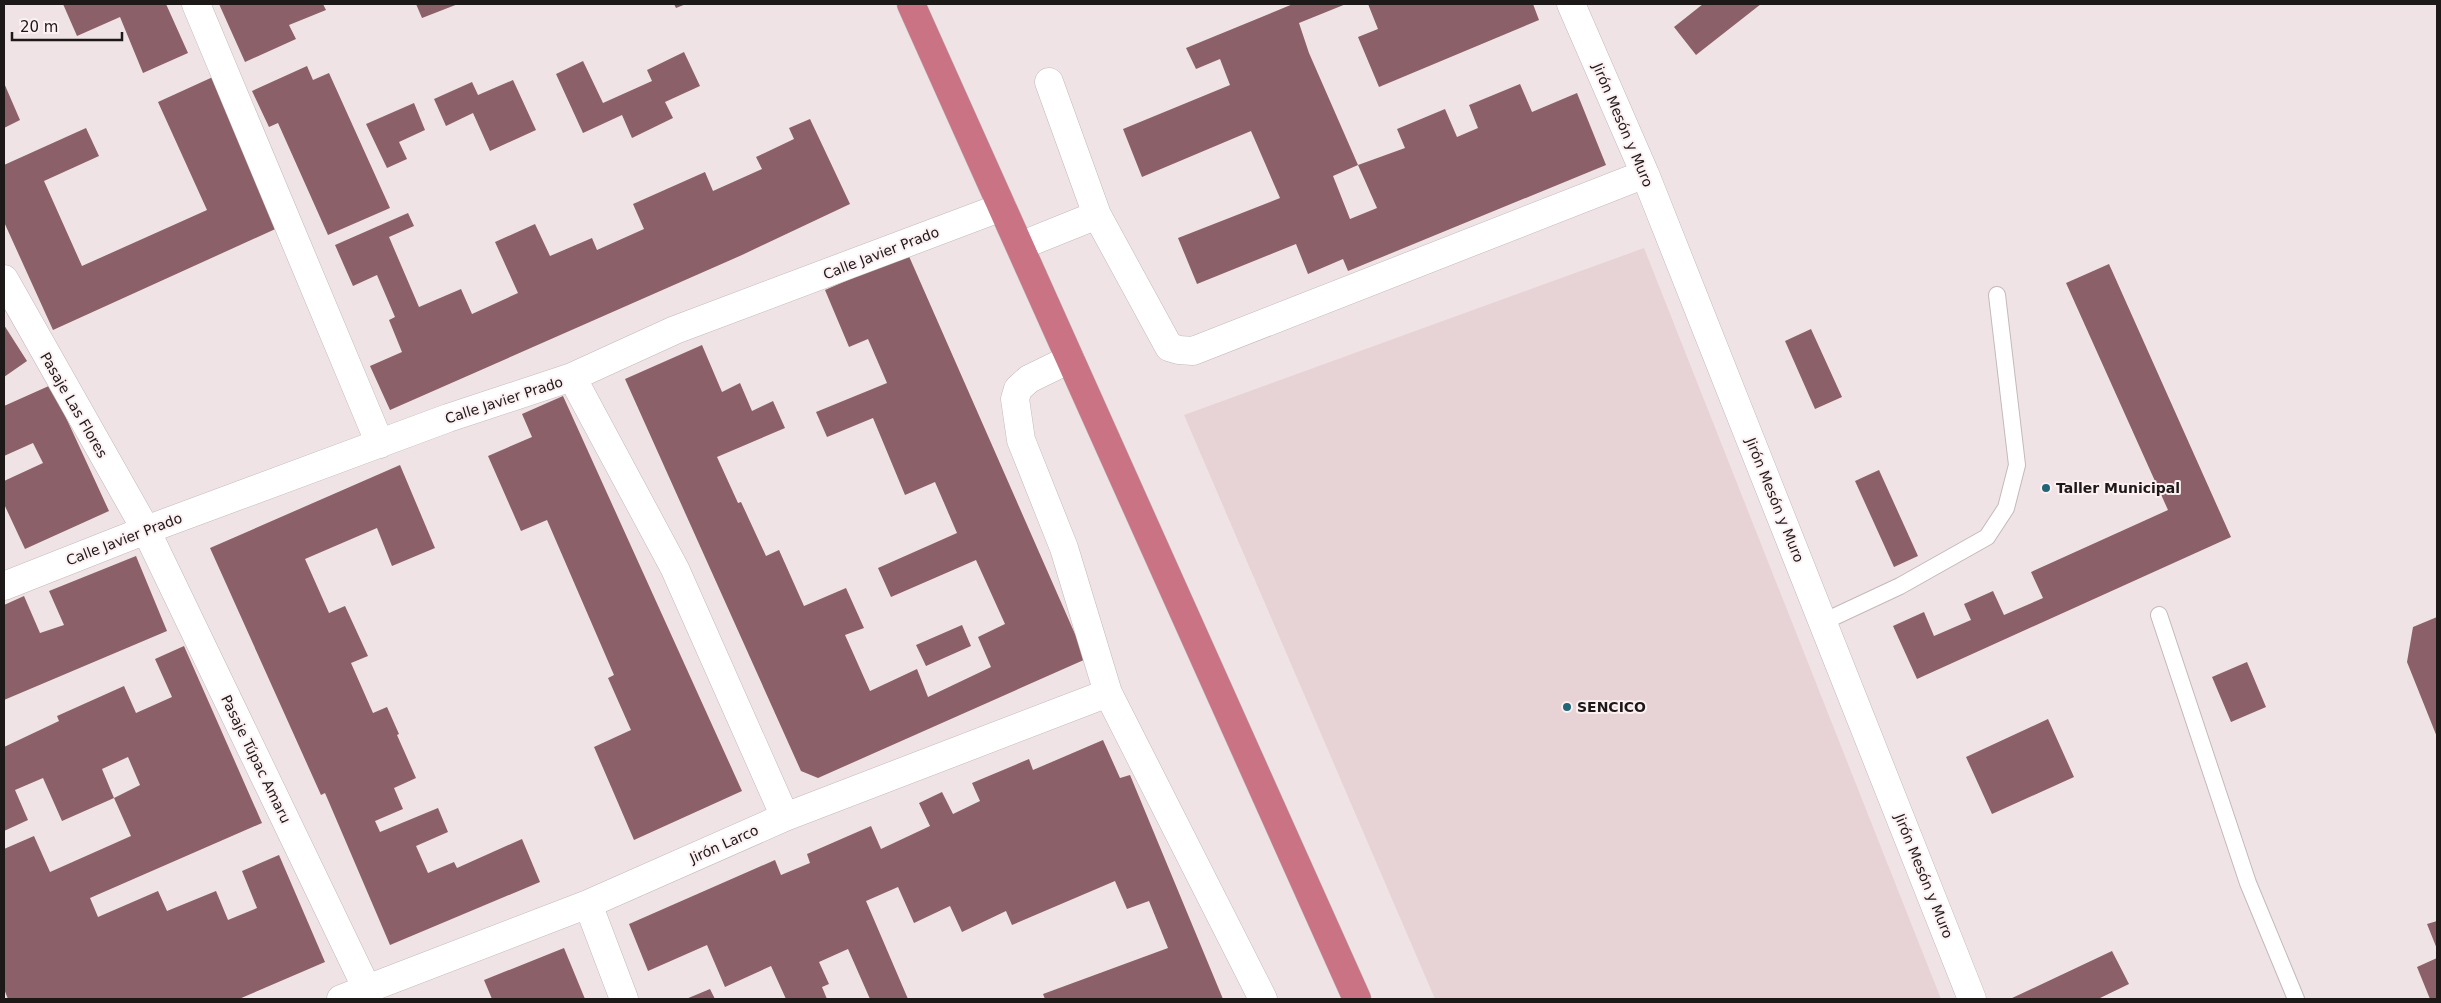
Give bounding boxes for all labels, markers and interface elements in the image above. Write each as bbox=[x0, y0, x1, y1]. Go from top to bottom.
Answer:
scale bar bbox=[12, 10, 122, 42]
text: 20 m bbox=[20, 18, 58, 36]
street label: Jirón Mesón y Muro bbox=[1589, 60, 1656, 189]
street label: Calle Javier Prado bbox=[821, 224, 941, 282]
street label: Pasaje Las Flores bbox=[37, 349, 111, 461]
street label: Calle Javier Prado bbox=[443, 373, 565, 427]
street label: Jirón Mesón y Muro bbox=[1742, 434, 1807, 565]
place label: Taller Municipal bbox=[2056, 480, 2180, 496]
marker: Taller Municipal bbox=[2040, 482, 2052, 494]
street label: Calle Javier Prado bbox=[64, 510, 184, 568]
street label: Pasaje Túpac Amaru bbox=[218, 692, 294, 826]
place label: SENCICO bbox=[1577, 699, 1646, 715]
marker: SENCICO bbox=[1561, 701, 1573, 713]
street label: Jirón Mesón y Muro bbox=[1891, 810, 1956, 941]
street label: Jirón Larco bbox=[686, 822, 761, 867]

